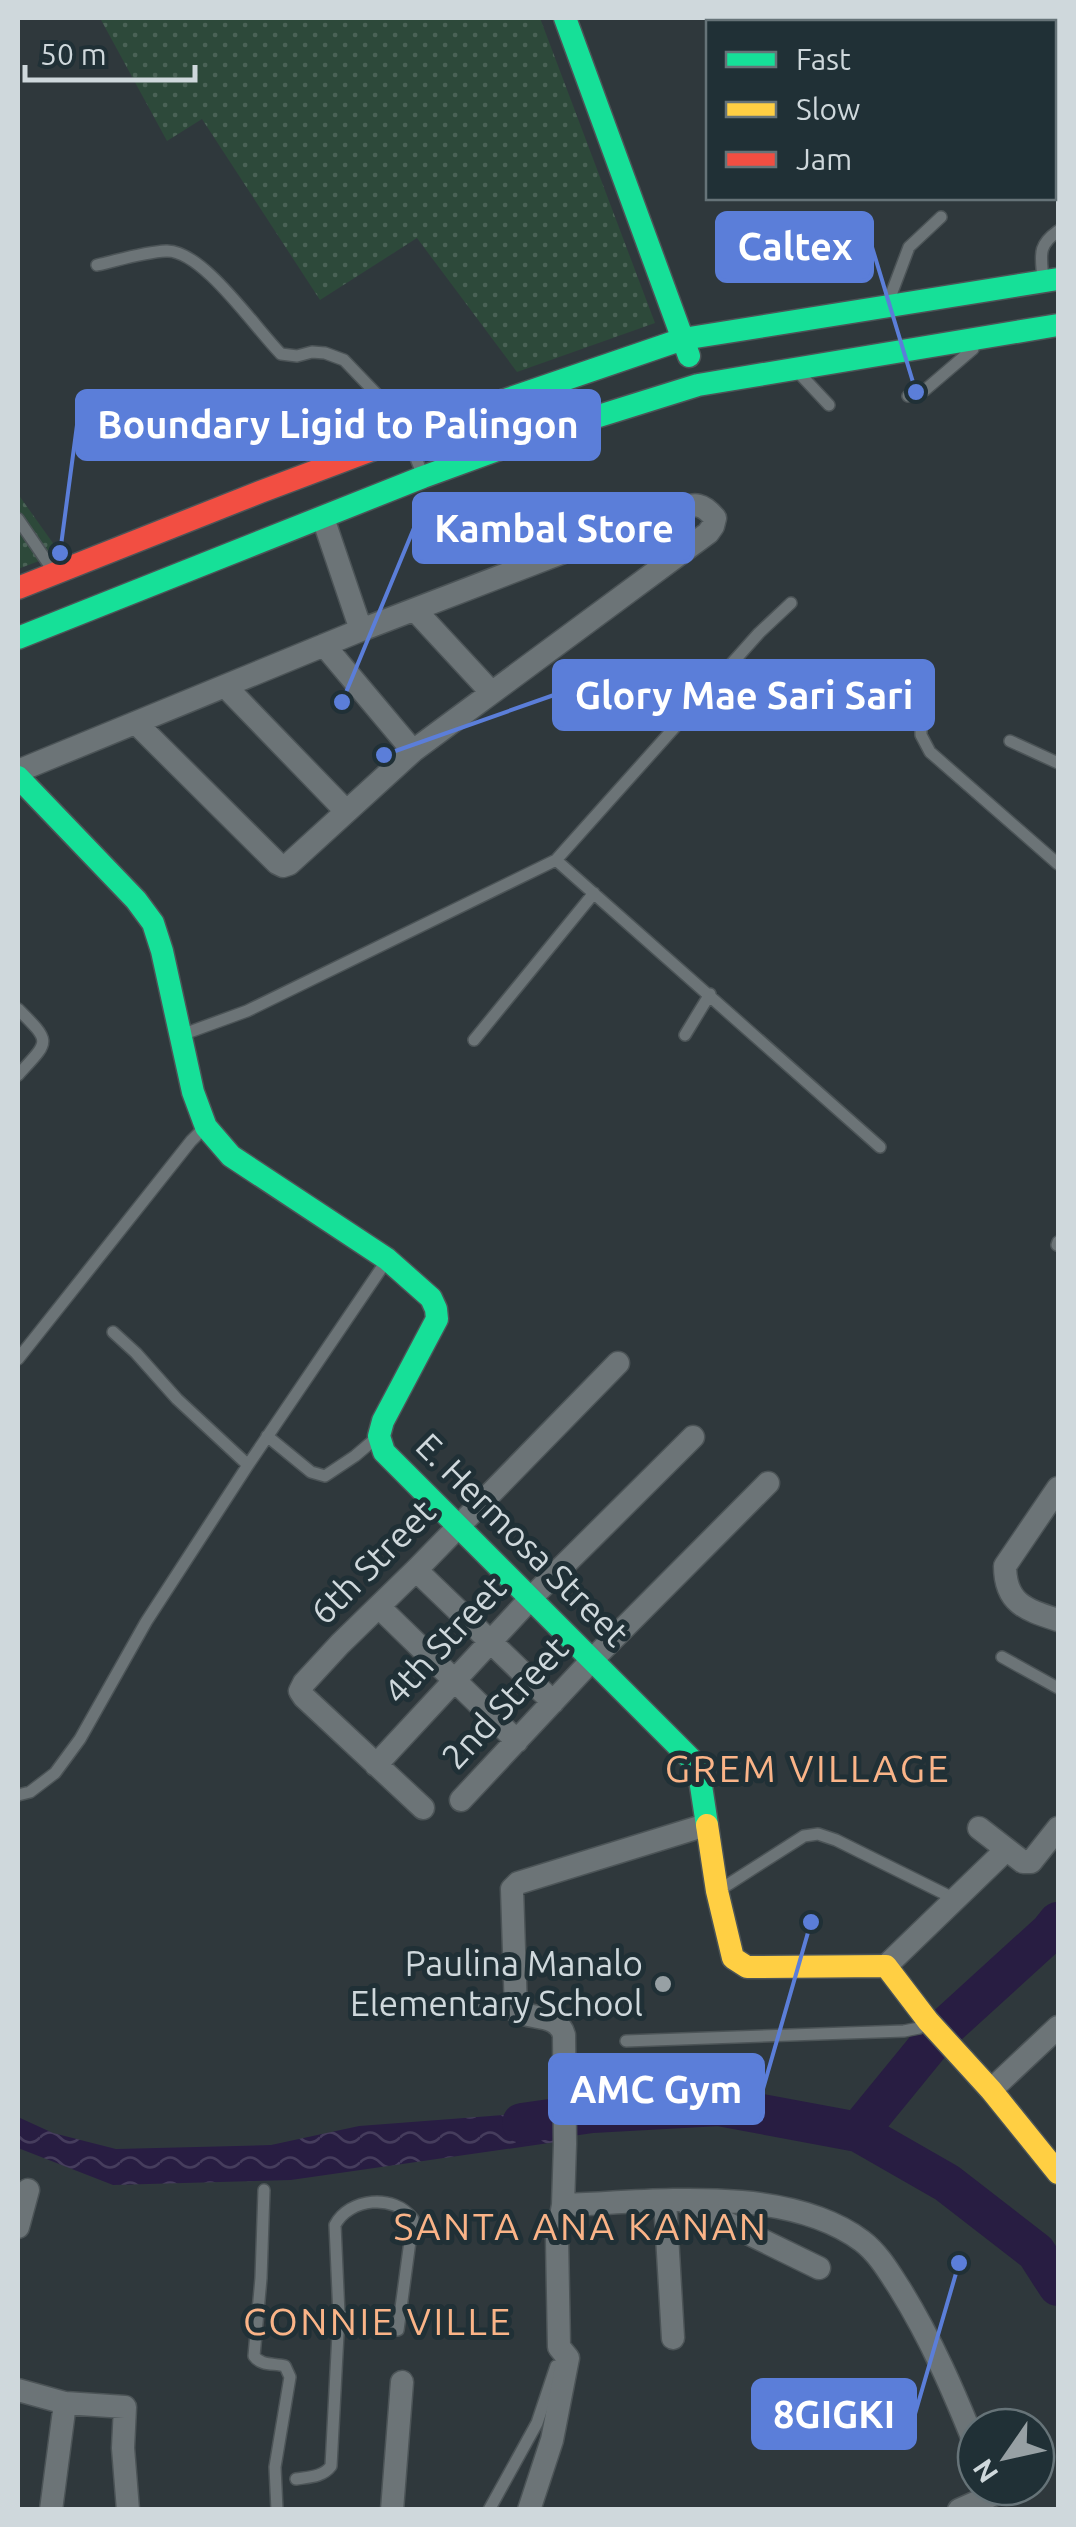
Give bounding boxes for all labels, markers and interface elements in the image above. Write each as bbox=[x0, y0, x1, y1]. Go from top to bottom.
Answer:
scale bar bbox=[25, 20, 195, 82]
legend bbox=[706, 20, 1056, 200]
text: 50 m bbox=[40, 37, 107, 71]
text: Fast bbox=[796, 42, 851, 76]
text: Slow bbox=[796, 92, 860, 126]
text: Jam bbox=[796, 142, 852, 176]
callout: Caltex bbox=[717, 213, 872, 281]
text: Caltex bbox=[738, 225, 853, 267]
callout: Boundary Ligid to Palingon bbox=[77, 391, 599, 459]
text: Boundary Ligid to Palingon bbox=[97, 403, 579, 445]
callout: Kambal Store bbox=[414, 494, 693, 562]
text: Kambal Store bbox=[434, 507, 674, 549]
callout: Glory Mae Sari Sari bbox=[554, 661, 933, 729]
text: Glory Mae Sari Sari bbox=[575, 674, 913, 716]
street label: E. Hermosa Street bbox=[408, 1425, 637, 1654]
street label: 6th Street bbox=[302, 1491, 443, 1632]
street label: 4th Street bbox=[375, 1567, 513, 1711]
street label: 2nd Street bbox=[433, 1628, 576, 1777]
district label: GREM VILLAGE bbox=[665, 1747, 951, 1789]
place label: Paulina Manalo Elementary School bbox=[350, 1943, 643, 2023]
marker: Paulina Manalo Elementary School bbox=[652, 1973, 674, 1995]
callout: AMC Gym bbox=[550, 2055, 763, 2123]
text: AMC Gym bbox=[570, 2068, 742, 2110]
district label: SANTA ANA KANAN bbox=[394, 2205, 768, 2247]
district label: CONNIE VILLE bbox=[243, 2300, 513, 2342]
callout: 8GIGKI bbox=[753, 2380, 915, 2448]
text: 8GIGKI bbox=[773, 2393, 895, 2435]
north arrow bbox=[956, 2407, 1056, 2507]
text: N bbox=[966, 2454, 1004, 2489]

